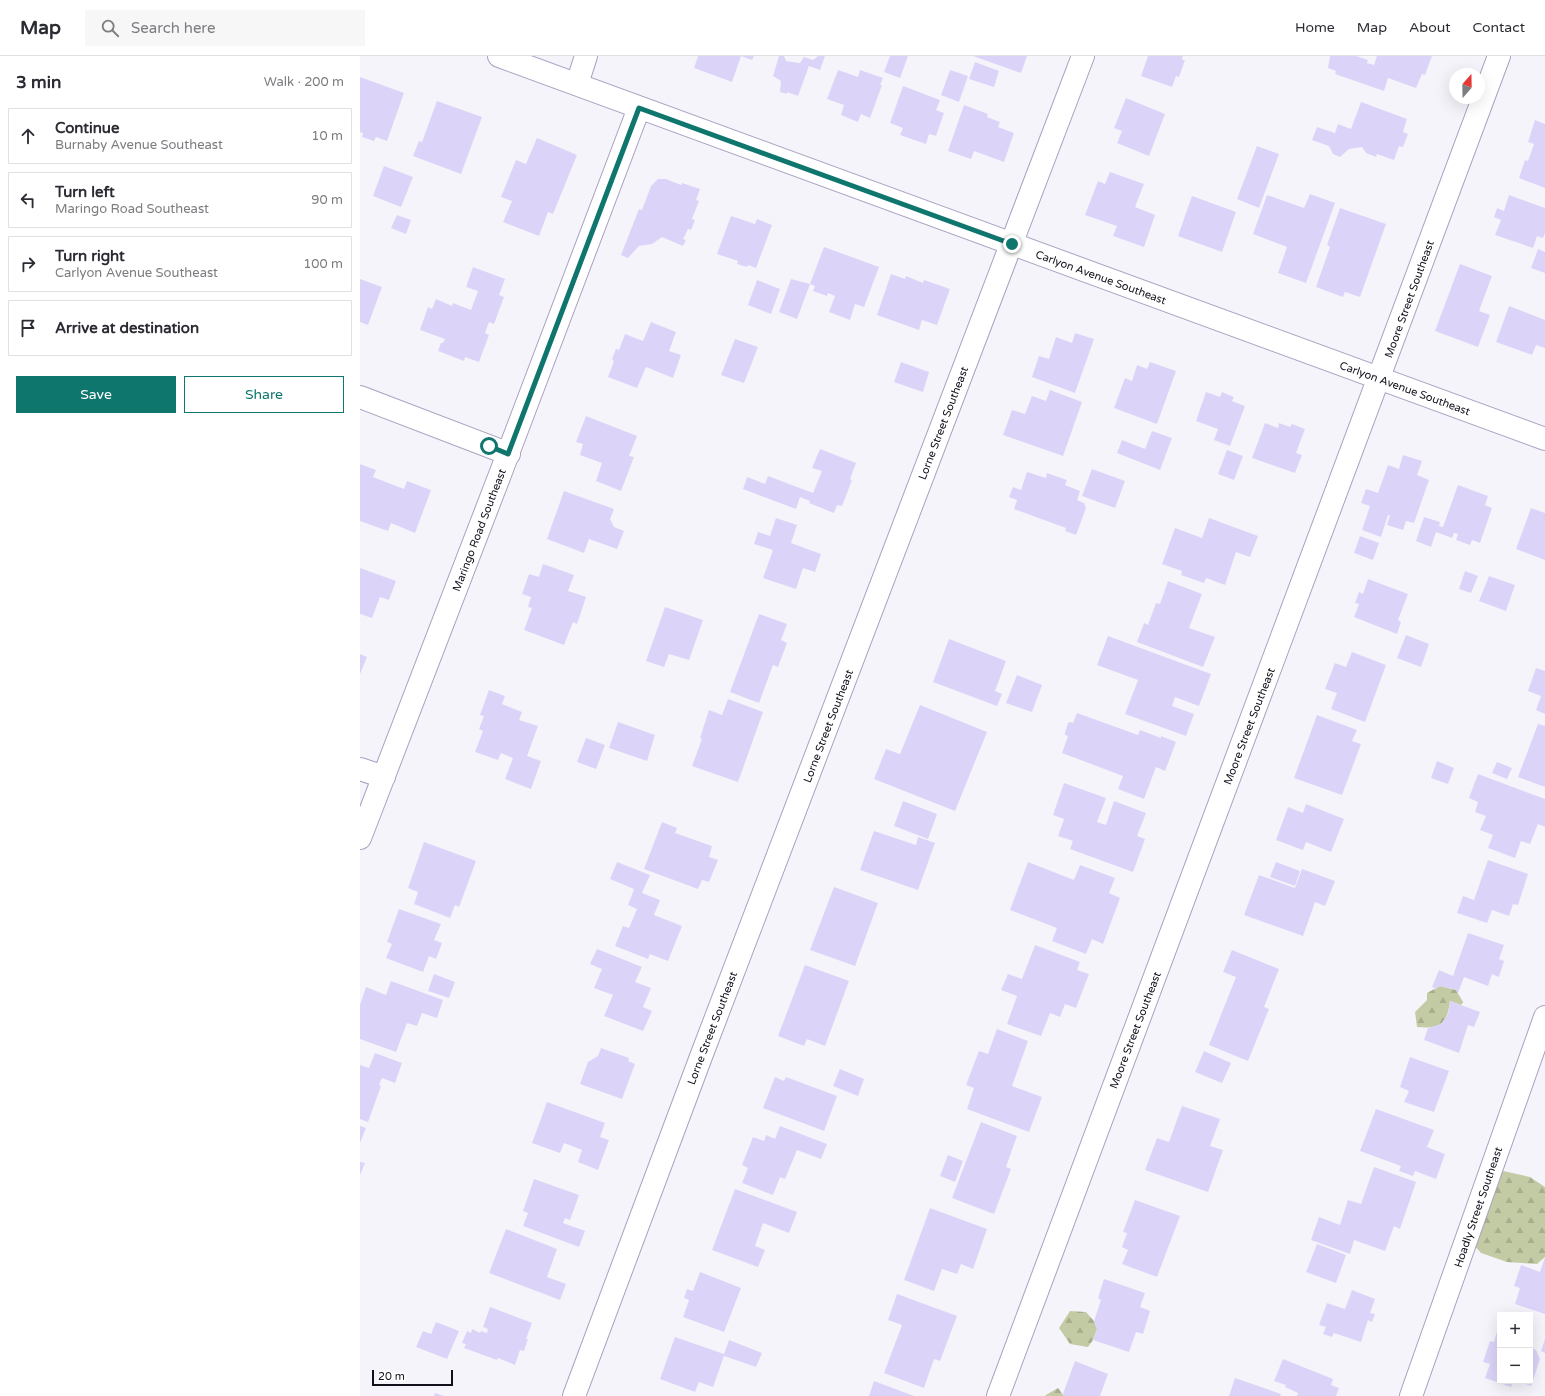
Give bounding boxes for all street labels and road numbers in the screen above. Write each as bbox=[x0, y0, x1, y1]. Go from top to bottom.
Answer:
street label: Moore Street Southeast bbox=[1382, 239, 1437, 360]
street label: Carlyon Avenue Southeast bbox=[1034, 248, 1168, 307]
street label: Carlyon Avenue Southeast bbox=[1338, 359, 1472, 418]
street label: Lorne Street Southeast bbox=[916, 365, 971, 482]
street label: Maringo Road Southeast bbox=[450, 467, 509, 593]
street label: Moore Street Southeast bbox=[1221, 666, 1278, 786]
street label: Lorne Street Southeast bbox=[801, 668, 856, 785]
street label: Lorne Street Southeast bbox=[685, 970, 740, 1087]
street label: Moore Street Southeast bbox=[1107, 970, 1164, 1090]
street label: Hoadly Street Southeast bbox=[1452, 1145, 1505, 1269]

